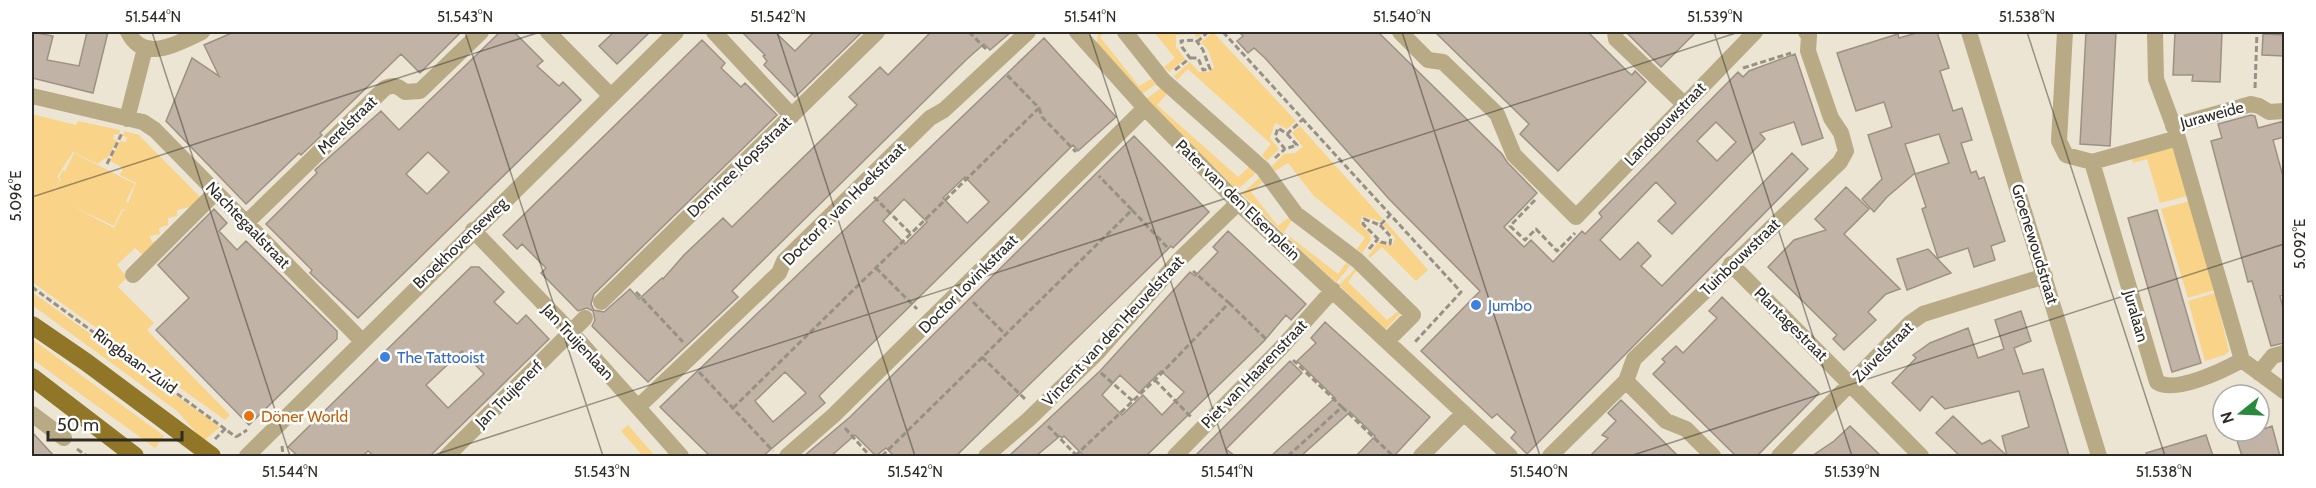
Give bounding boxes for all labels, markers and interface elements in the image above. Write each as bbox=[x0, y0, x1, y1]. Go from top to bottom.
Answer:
text: 51.544°N bbox=[125, 8, 181, 26]
text: 51.543°N bbox=[437, 8, 493, 26]
text: 51.542°N bbox=[750, 8, 806, 26]
text: 51.541°N bbox=[1064, 8, 1116, 26]
text: 51.540°N bbox=[1373, 8, 1431, 26]
text: 51.539°N bbox=[1687, 8, 1743, 26]
text: 51.538°N bbox=[1999, 8, 2055, 26]
street label: Landbouwstraat bbox=[1620, 78, 1710, 170]
street label: Merelstraat bbox=[313, 92, 381, 158]
street label: Juraweide bbox=[2177, 97, 2246, 133]
street label: Dominee Kopsstraat bbox=[683, 112, 795, 221]
street label: Pater van den Elsenplein bbox=[1172, 136, 1304, 264]
street label: Doctor P. van Hoekstraat bbox=[779, 138, 910, 269]
text: 5.096°E bbox=[7, 171, 25, 222]
street label: Nachtegaalstraat bbox=[202, 178, 294, 273]
street label: Groenewoudstraat bbox=[2008, 182, 2062, 307]
street label: Broekhovenseweg bbox=[409, 193, 512, 293]
street label: Tuinbouwstraat bbox=[1696, 214, 1784, 300]
text: 5.092°E bbox=[2291, 219, 2309, 269]
street label: Doctor Lovinkstraat bbox=[915, 230, 1022, 337]
street label: Vincent van den Heuvelstraat bbox=[1038, 252, 1188, 410]
street label: Plantagestraat bbox=[1750, 283, 1832, 365]
street label: Juralaan bbox=[2119, 287, 2152, 344]
place label: Jumbo bbox=[1487, 296, 1532, 315]
marker: Jumbo bbox=[1469, 298, 1483, 312]
street label: Jan Truijenlaan bbox=[537, 299, 618, 384]
street label: Piet van Haarenstraat bbox=[1197, 315, 1311, 432]
street label: Zuivelstraat bbox=[1849, 318, 1917, 386]
street label: Ringbaan-Zuid bbox=[90, 324, 180, 398]
place label: The Tattooist bbox=[397, 348, 485, 367]
marker: The Tattooist bbox=[378, 350, 392, 364]
street label: Jan Truijenerf bbox=[471, 356, 547, 432]
north arrow bbox=[2211, 383, 2271, 443]
scale bar bbox=[48, 404, 182, 442]
place label: Döner World bbox=[261, 407, 348, 426]
marker: Döner World bbox=[242, 409, 256, 423]
text: N bbox=[2216, 409, 2238, 426]
text: 50 m bbox=[57, 414, 99, 436]
text: 51.544°N bbox=[262, 463, 318, 481]
text: 51.543°N bbox=[574, 463, 630, 481]
text: 51.542°N bbox=[887, 463, 943, 481]
text: 51.541°N bbox=[1201, 463, 1253, 481]
text: 51.540°N bbox=[1510, 463, 1568, 481]
text: 51.539°N bbox=[1824, 463, 1880, 481]
text: 51.538°N bbox=[2136, 463, 2192, 481]

